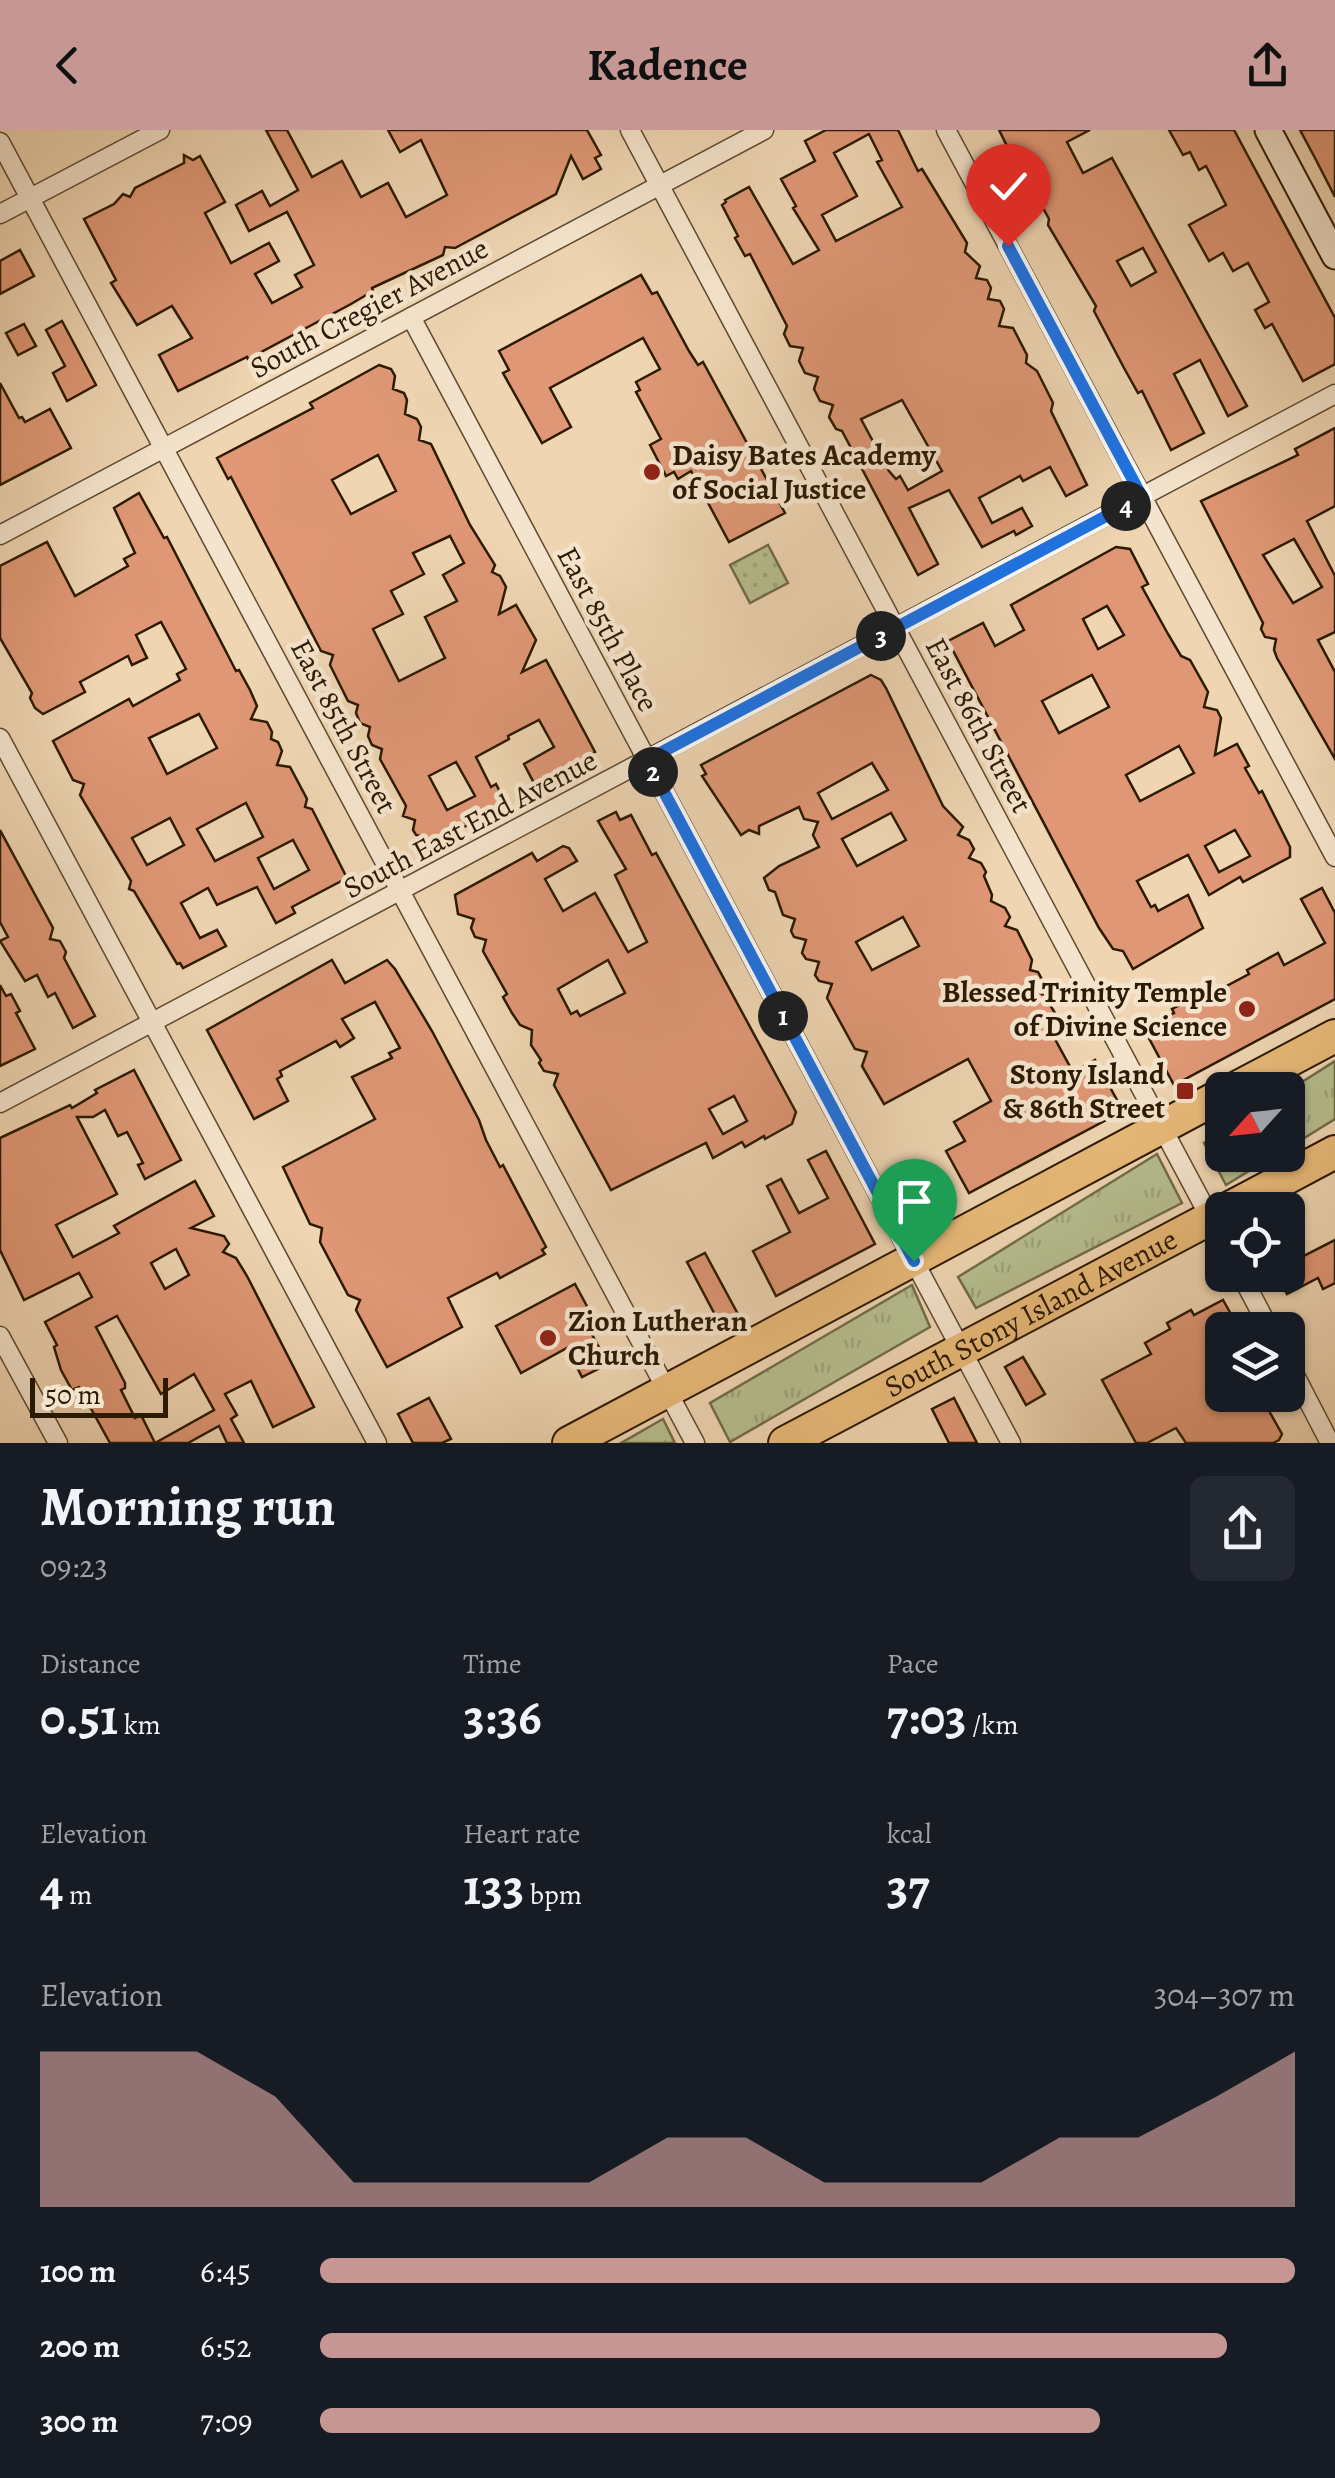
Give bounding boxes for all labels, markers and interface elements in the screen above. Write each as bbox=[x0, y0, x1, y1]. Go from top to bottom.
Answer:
text: Kadence bbox=[587, 34, 748, 96]
icon: back bbox=[40, 38, 95, 93]
icon: share bbox=[1240, 38, 1295, 93]
pin bbox=[966, 144, 1051, 247]
icon: check bbox=[981, 159, 1036, 214]
street label: South Cregier Avenue bbox=[243, 228, 495, 388]
place label: Daisy Bates Academy of Social Justice bbox=[672, 435, 937, 509]
marker: Daisy Bates Academy of Social Justice bbox=[641, 461, 663, 483]
pin: 4 bbox=[1101, 481, 1151, 531]
text: 4 bbox=[1119, 487, 1133, 525]
street label: East 85th Place bbox=[548, 539, 668, 719]
pin: 3 bbox=[856, 611, 906, 661]
text: 3 bbox=[875, 617, 887, 655]
street label: East 86th Street bbox=[916, 630, 1042, 820]
street label: East 85th Street bbox=[281, 632, 407, 820]
street label: South East End Avenue bbox=[336, 740, 604, 908]
pin: 2 bbox=[628, 747, 678, 797]
text: 2 bbox=[646, 753, 660, 791]
place label: Blessed Trinity Temple of Divine Science bbox=[942, 972, 1227, 1046]
pin: 1 bbox=[758, 991, 808, 1041]
text: 1 bbox=[778, 997, 788, 1035]
marker: Blessed Trinity Temple of Divine Science bbox=[1236, 998, 1258, 1020]
place label: Stony Island & 86th Street bbox=[1003, 1054, 1166, 1128]
north arrow bbox=[1205, 1072, 1305, 1172]
map controls bbox=[1205, 1072, 1305, 1412]
marker: Stony Island & 86th Street bbox=[1174, 1080, 1196, 1102]
pin bbox=[872, 1159, 957, 1262]
icon: arrive bbox=[887, 1174, 942, 1229]
button: locate bbox=[1205, 1192, 1305, 1292]
street label: South Stony Island Avenue bbox=[877, 1219, 1184, 1407]
place label: Zion Lutheran Church bbox=[568, 1301, 748, 1375]
button: layers bbox=[1205, 1312, 1305, 1412]
marker: Zion Lutheran Church bbox=[537, 1327, 559, 1349]
scale bar bbox=[30, 1373, 168, 1418]
text: 50 m bbox=[45, 1376, 101, 1414]
text: Morning run bbox=[40, 1469, 335, 1544]
button: share bbox=[1190, 1476, 1295, 1581]
text: 09:23 bbox=[40, 1544, 108, 1588]
text: Distance bbox=[40, 1645, 140, 1683]
text: Time bbox=[463, 1645, 522, 1683]
text: Pace bbox=[887, 1645, 939, 1683]
text: 0.51 bbox=[40, 1683, 118, 1751]
text: 3:36 bbox=[463, 1683, 542, 1751]
text: 7:03 bbox=[887, 1683, 967, 1751]
text: km bbox=[118, 1706, 161, 1744]
text: /km bbox=[967, 1706, 1019, 1744]
text: Elevation bbox=[40, 1815, 147, 1853]
text: Heart rate bbox=[463, 1815, 580, 1853]
text: kcal bbox=[887, 1815, 932, 1853]
text: 4 bbox=[40, 1853, 64, 1921]
text: 133 bbox=[463, 1853, 524, 1921]
text: 37 bbox=[887, 1853, 930, 1921]
text: m bbox=[64, 1876, 92, 1914]
text: bpm bbox=[524, 1876, 582, 1914]
text: Elevation bbox=[40, 1973, 163, 2017]
text: 304–307 m bbox=[1154, 1973, 1295, 2017]
text: 100 m bbox=[40, 2249, 116, 2293]
text: 6:45 bbox=[200, 2249, 251, 2293]
text: 200 m bbox=[40, 2324, 120, 2368]
text: 6:52 bbox=[200, 2324, 251, 2368]
text: 300 m bbox=[40, 2399, 118, 2443]
text: 7:09 bbox=[200, 2399, 253, 2443]

